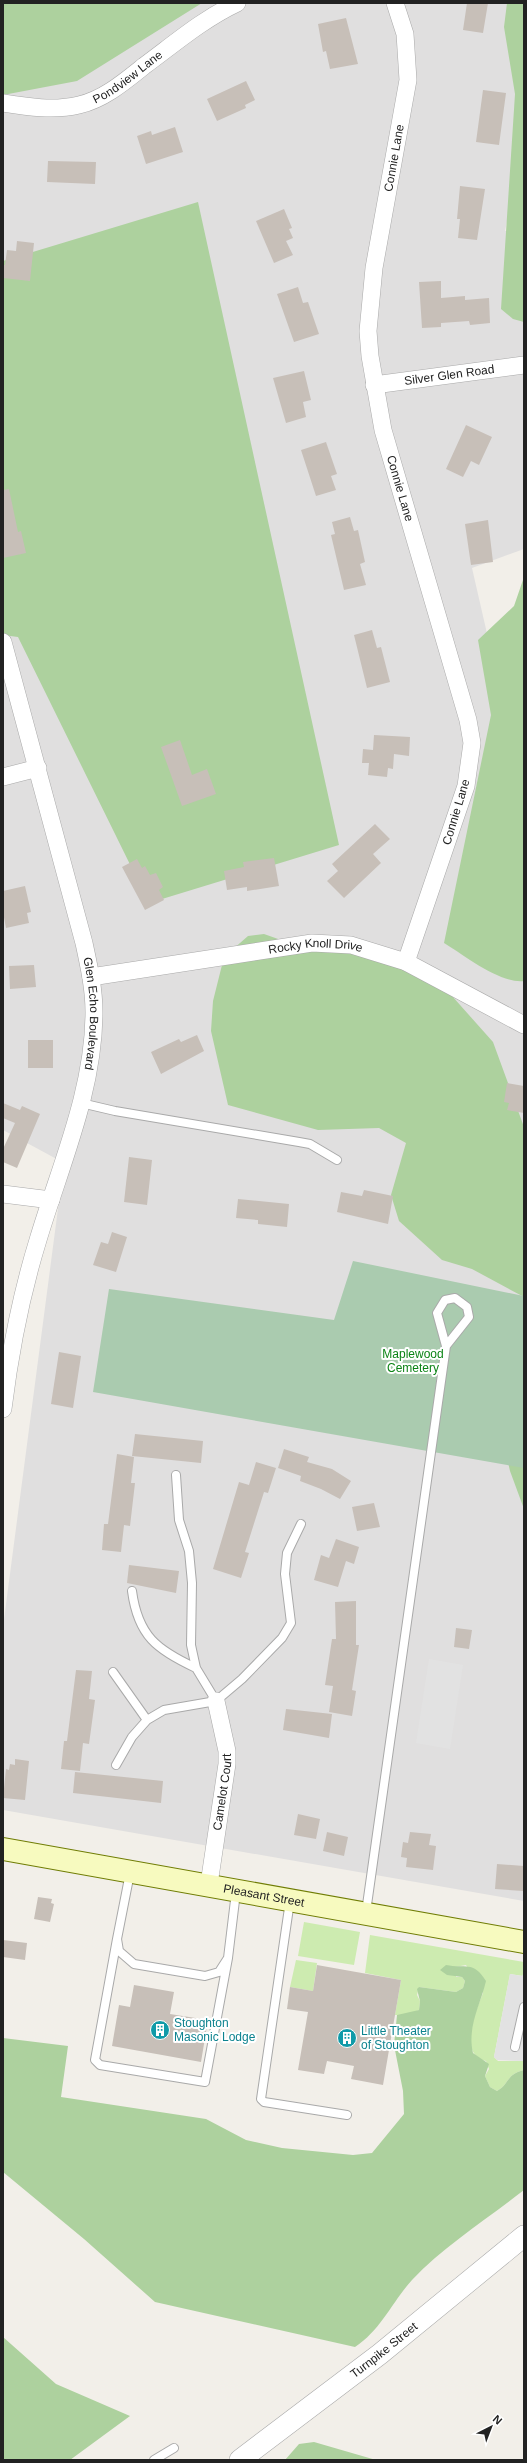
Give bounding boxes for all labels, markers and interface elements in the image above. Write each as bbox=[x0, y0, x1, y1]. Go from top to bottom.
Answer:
street label: Pondview Lane bbox=[91, 48, 165, 107]
street label: Connie Lane bbox=[381, 123, 407, 193]
street label: Silver Glen Road bbox=[403, 362, 495, 388]
street label: Connie Lane bbox=[384, 454, 416, 523]
street label: Connie Lane bbox=[439, 777, 473, 847]
street label: Rocky Knoll Drive bbox=[267, 936, 365, 957]
street label: Glen Echo Boulevard bbox=[80, 956, 101, 1071]
park label: Maplewood Cemetery bbox=[382, 1347, 444, 1375]
street label: Camelot Court bbox=[210, 1753, 234, 1831]
street label: Pleasant Street bbox=[222, 1881, 306, 1910]
place label: Stoughton Masonic Lodge bbox=[174, 2016, 256, 2044]
building icon: Stoughton Masonic Lodge bbox=[149, 2019, 171, 2041]
place label: Little Theater of Stoughton bbox=[361, 2024, 431, 2052]
building icon: Little Theater of Stoughton bbox=[336, 2027, 358, 2049]
street label: Turnpike Street bbox=[347, 2319, 421, 2381]
north arrow bbox=[471, 2407, 511, 2447]
text: N bbox=[491, 2412, 505, 2427]

